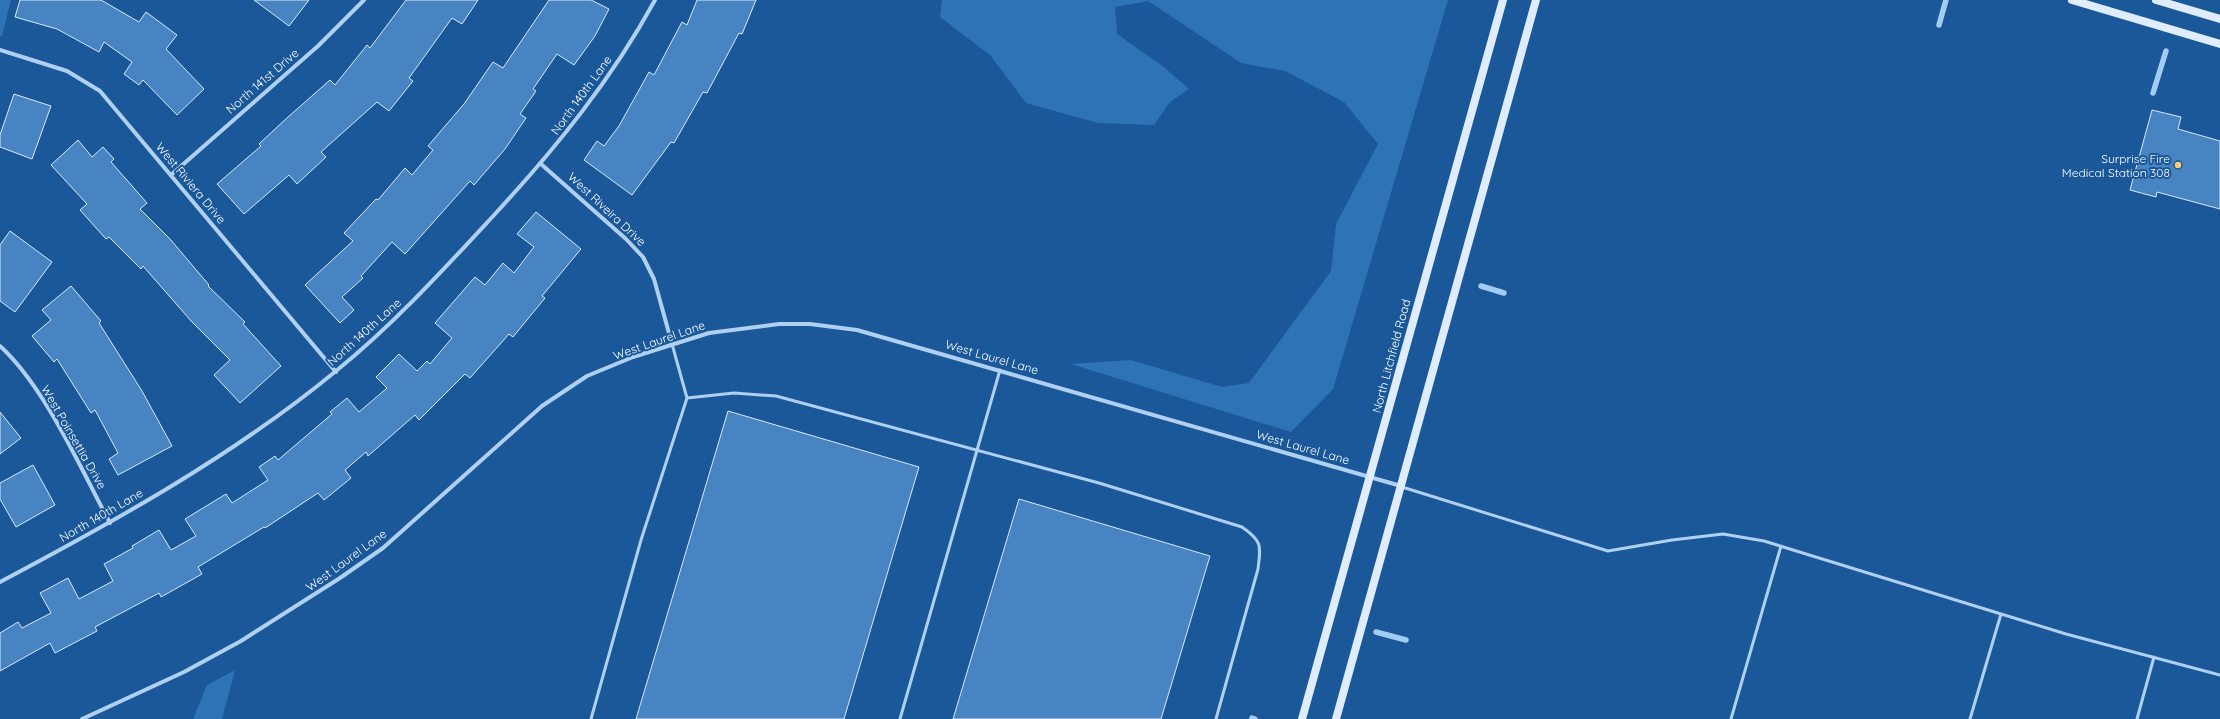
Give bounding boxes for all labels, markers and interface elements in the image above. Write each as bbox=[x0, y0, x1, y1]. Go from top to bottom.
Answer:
street label: North 141st Drive bbox=[223, 45, 302, 117]
street label: North 140th Lane bbox=[547, 52, 615, 137]
street label: West Riviera Drive bbox=[153, 139, 229, 227]
place label: Surprise Fire Medical Station 308 bbox=[2062, 151, 2170, 180]
marker: Surprise Fire Medical Station 308 bbox=[2173, 160, 2183, 170]
street label: West Riveira Drive bbox=[565, 169, 649, 249]
street label: North 140th Lane bbox=[324, 295, 404, 369]
street label: North Litchfield Road bbox=[1369, 297, 1413, 415]
street label: West Laurel Lane bbox=[611, 317, 707, 363]
street label: West Laurel Lane bbox=[944, 337, 1040, 378]
street label: West Poinsettia Drive bbox=[38, 382, 110, 492]
street label: West Laurel Lane bbox=[1255, 427, 1351, 468]
street label: North 140th Lane bbox=[57, 485, 146, 545]
street label: West Laurel Lane bbox=[303, 526, 389, 594]

